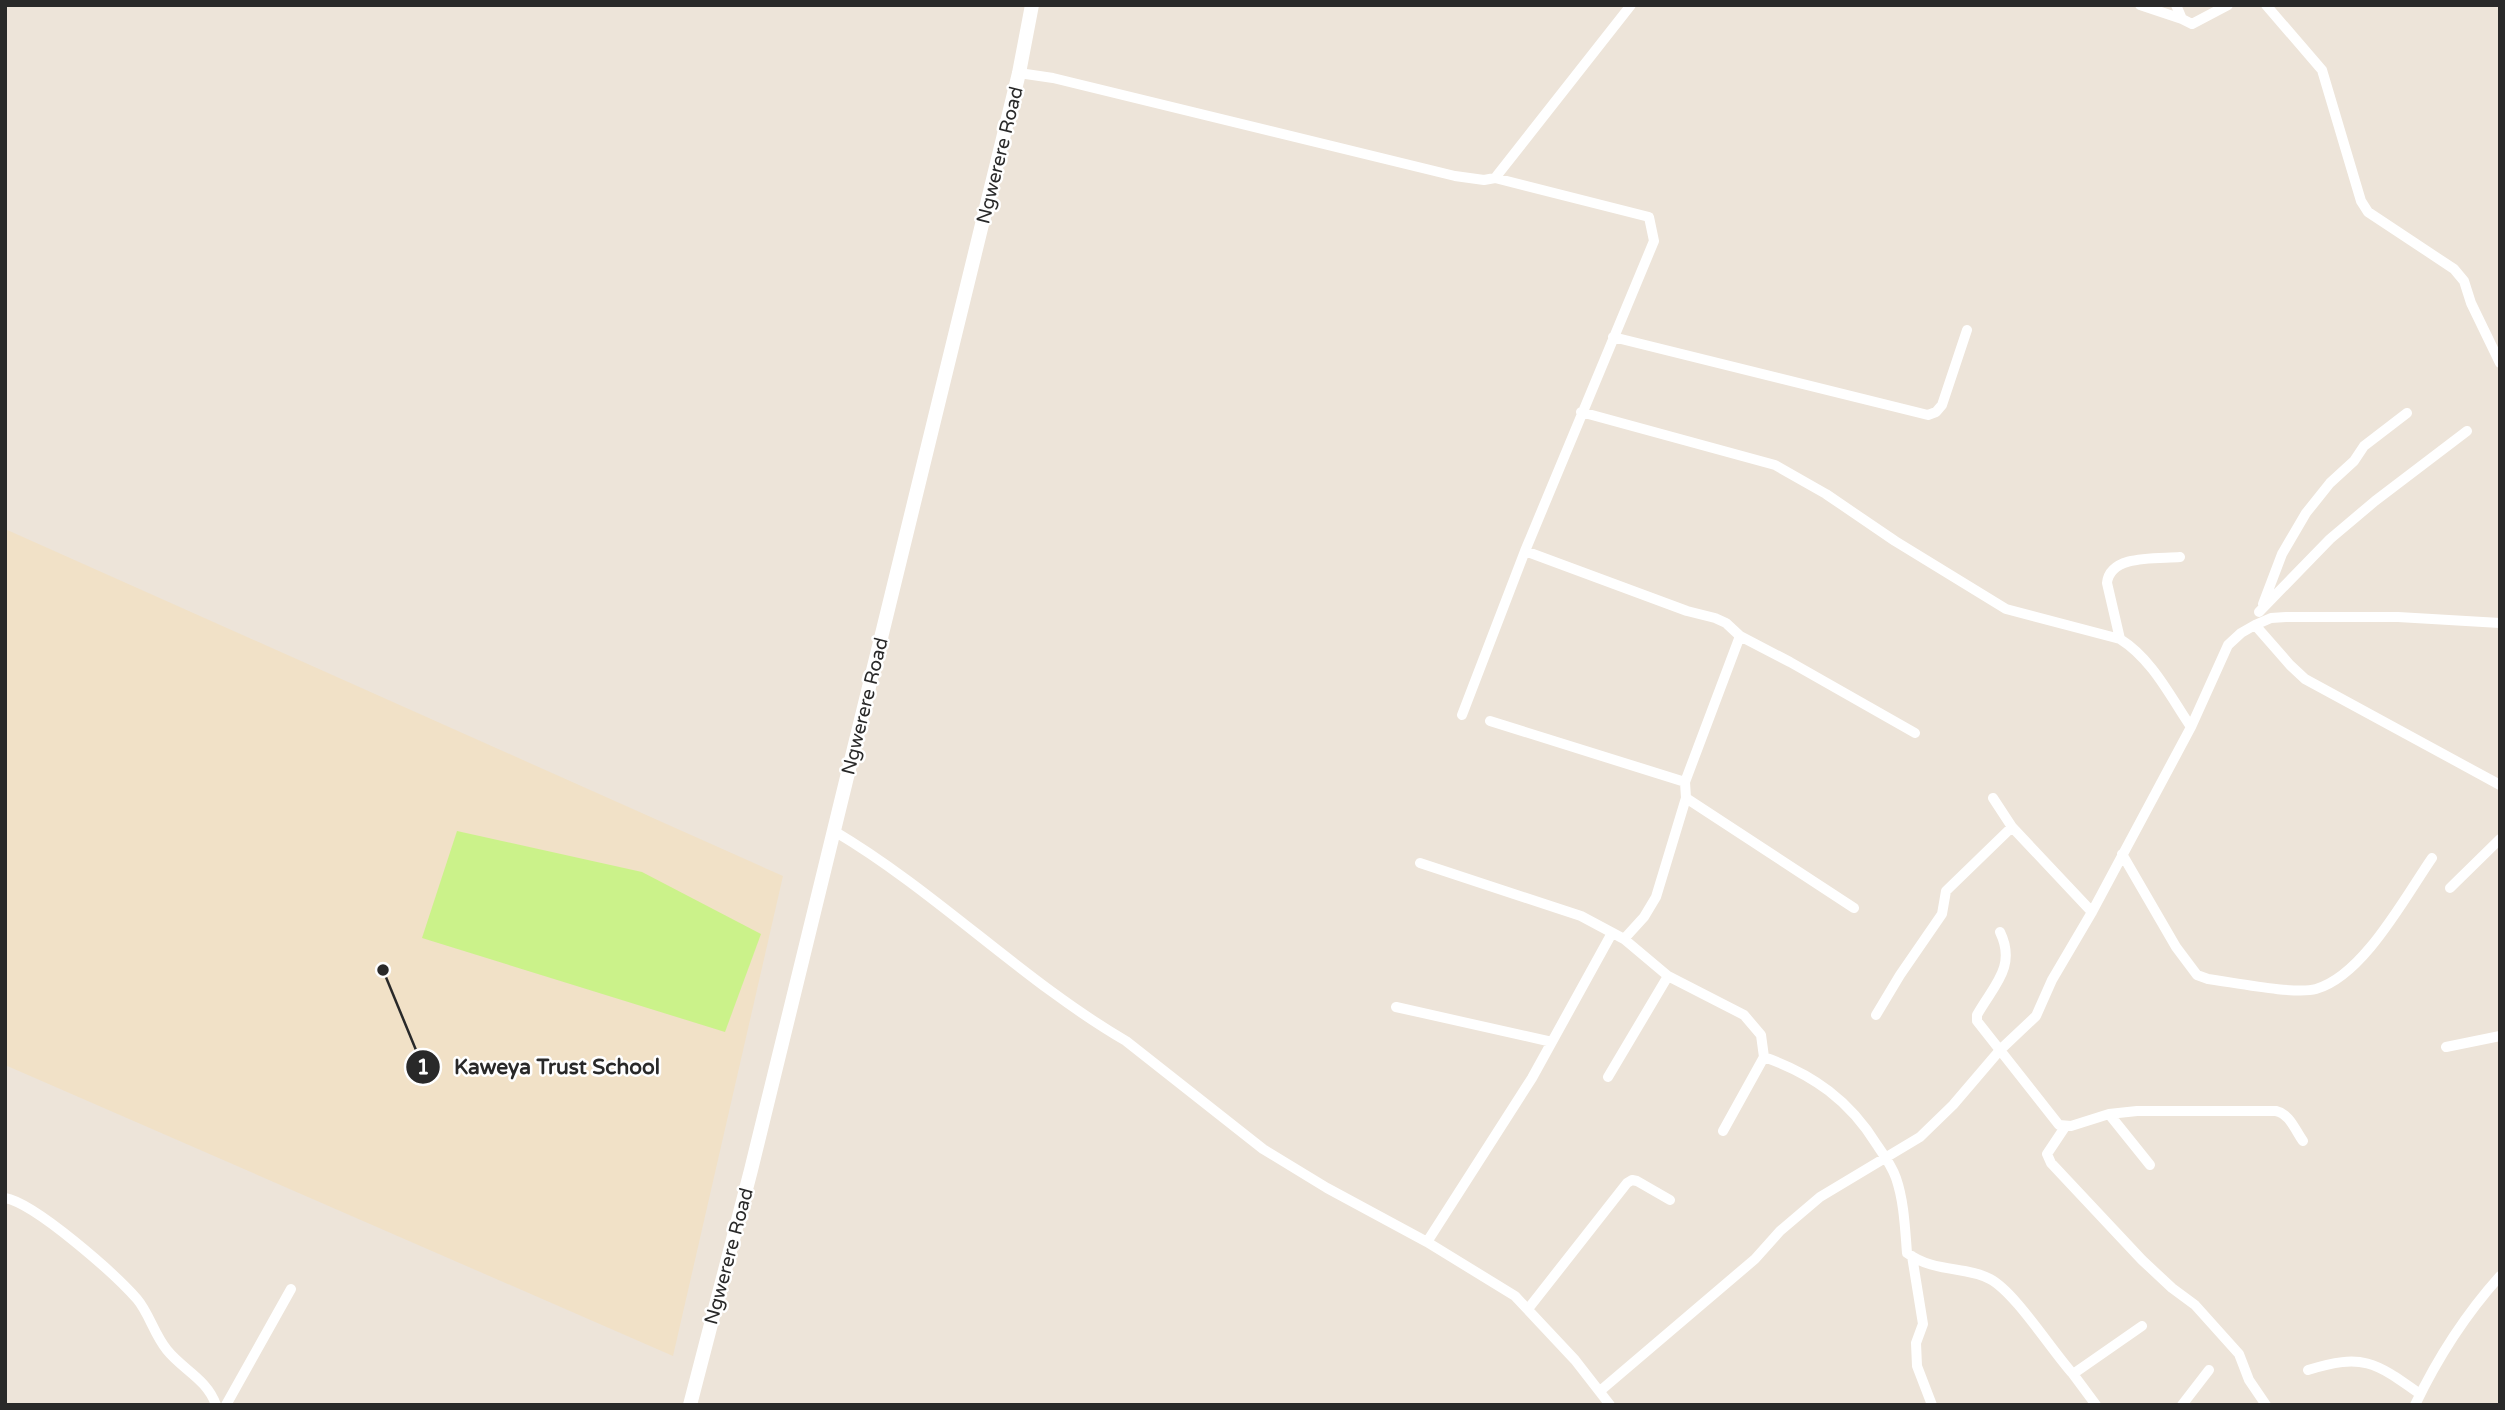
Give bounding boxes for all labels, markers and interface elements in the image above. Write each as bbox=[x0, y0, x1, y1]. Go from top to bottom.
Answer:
street label: Ngwerere Road bbox=[972, 84, 1028, 226]
street label: Ngwerere Road bbox=[837, 635, 893, 777]
callout: Kaweya Trust School bbox=[405, 1046, 674, 1088]
text: 1 bbox=[416, 1055, 430, 1080]
text: Kaweya Trust School bbox=[454, 1055, 660, 1080]
street label: Ngwerere Road bbox=[700, 1185, 758, 1327]

